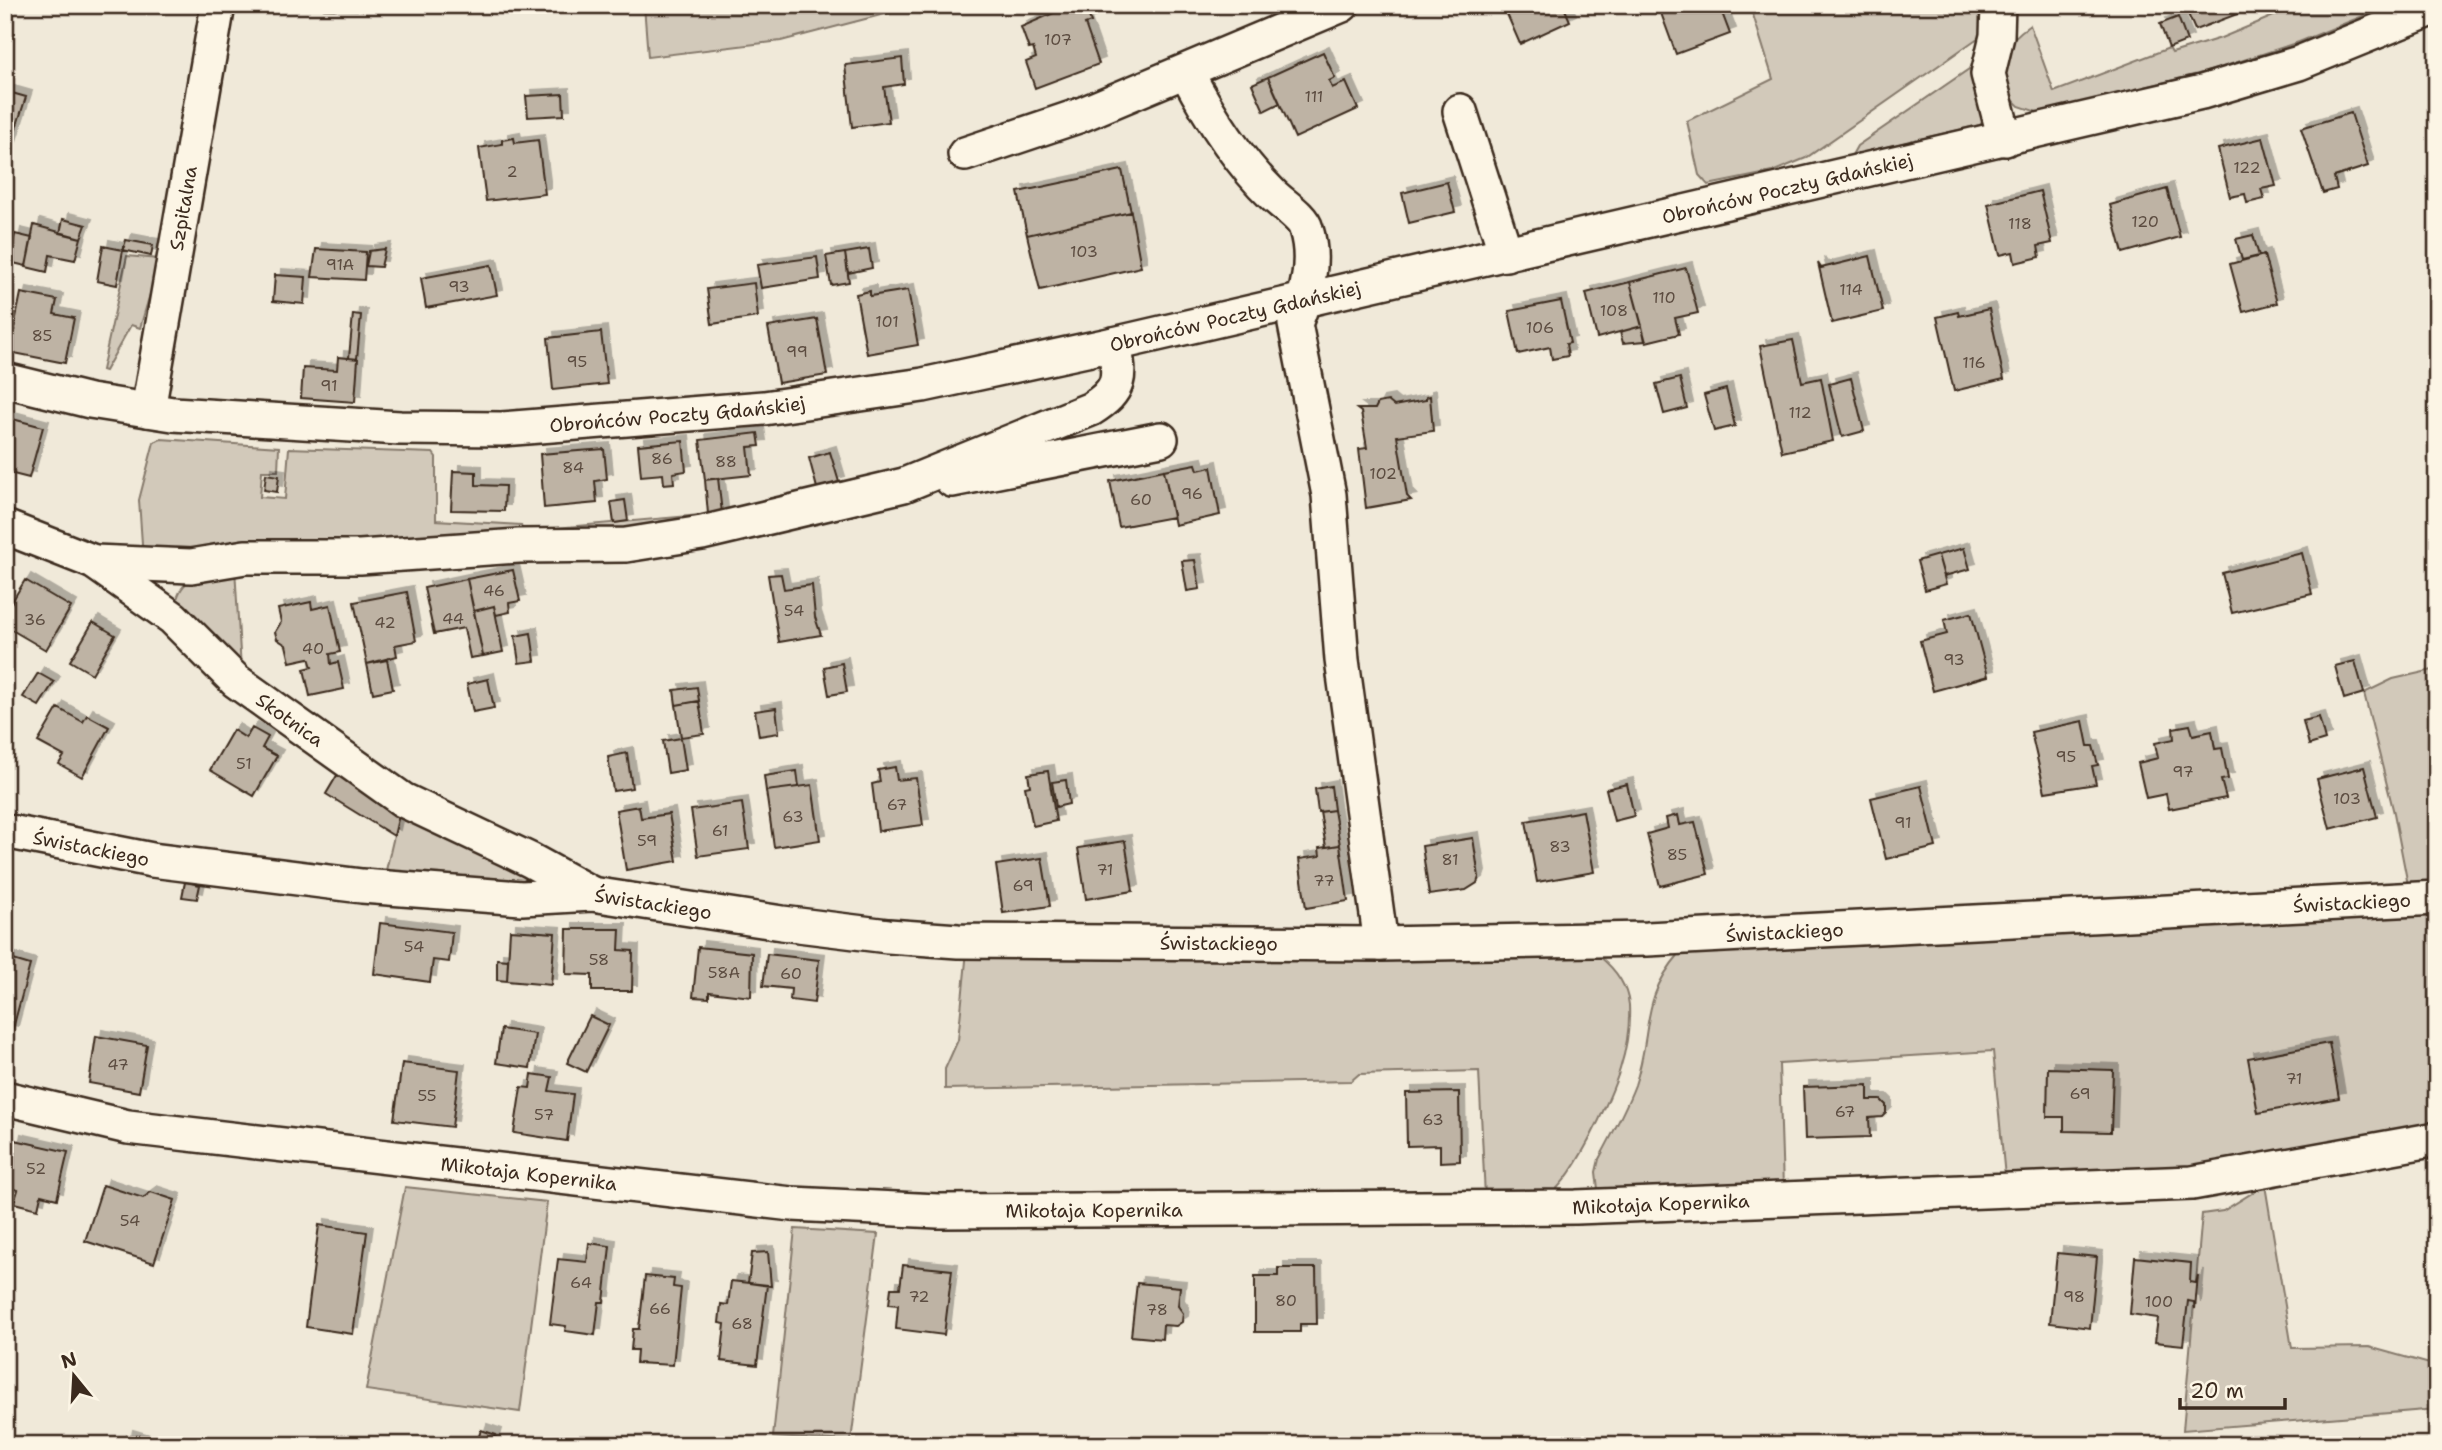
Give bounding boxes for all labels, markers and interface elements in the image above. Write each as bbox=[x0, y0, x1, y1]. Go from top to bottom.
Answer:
house number: 107 bbox=[1044, 29, 1072, 50]
house number: 111 bbox=[1305, 86, 1323, 107]
street label: Obrońców Poczty Gdańskiej bbox=[1659, 147, 1915, 229]
house number: 122 bbox=[2233, 157, 2261, 178]
house number: 2 bbox=[506, 161, 518, 182]
street label: Szpitalna bbox=[163, 163, 203, 252]
house number: 120 bbox=[2131, 211, 2159, 232]
house number: 118 bbox=[2008, 213, 2032, 234]
house number: 103 bbox=[1070, 241, 1098, 262]
house number: 91A bbox=[326, 254, 354, 275]
street label: Obrońców Poczty Gdańskiej bbox=[1107, 275, 1363, 357]
house number: 93 bbox=[448, 276, 470, 297]
house number: 114 bbox=[1839, 279, 1863, 300]
house number: 110 bbox=[1652, 287, 1676, 308]
house number: 108 bbox=[1600, 300, 1628, 321]
house number: 101 bbox=[875, 311, 899, 332]
house number: 106 bbox=[1526, 317, 1554, 338]
house number: 85 bbox=[32, 325, 52, 346]
house number: 99 bbox=[786, 341, 808, 362]
house number: 95 bbox=[567, 351, 587, 372]
house number: 116 bbox=[1962, 352, 1986, 373]
house number: 91 bbox=[320, 375, 338, 396]
street label: Obrońców Poczty Gdańskiej bbox=[548, 390, 807, 438]
house number: 112 bbox=[1788, 402, 1812, 423]
house number: 86 bbox=[651, 448, 673, 469]
house number: 88 bbox=[715, 451, 737, 472]
house number: 84 bbox=[562, 457, 584, 478]
house number: 102 bbox=[1369, 463, 1397, 484]
house number: 96 bbox=[1181, 483, 1203, 504]
house number: 60 bbox=[1130, 489, 1152, 510]
house number: 46 bbox=[483, 580, 505, 601]
house number: 54 bbox=[784, 600, 804, 621]
house number: 44 bbox=[442, 608, 464, 629]
house number: 36 bbox=[24, 609, 46, 630]
house number: 42 bbox=[374, 612, 396, 633]
house number: 40 bbox=[302, 638, 324, 659]
house number: 93 bbox=[1943, 649, 1965, 670]
street label: Skotnica bbox=[251, 687, 329, 752]
house number: 95 bbox=[2056, 746, 2076, 767]
house number: 51 bbox=[236, 753, 252, 774]
house number: 97 bbox=[2172, 761, 2194, 782]
house number: 103 bbox=[2333, 788, 2361, 809]
house number: 67 bbox=[887, 794, 907, 815]
house number: 63 bbox=[782, 806, 804, 827]
house number: 91 bbox=[1894, 812, 1912, 833]
house number: 61 bbox=[712, 820, 728, 841]
street label: Świstackiego bbox=[31, 823, 152, 872]
house number: 59 bbox=[637, 830, 657, 851]
house number: 83 bbox=[1549, 836, 1571, 857]
house number: 85 bbox=[1667, 844, 1687, 865]
house number: 81 bbox=[1441, 849, 1459, 870]
house number: 71 bbox=[1096, 859, 1114, 880]
house number: 77 bbox=[1313, 870, 1335, 891]
house number: 69 bbox=[1012, 875, 1034, 896]
street label: Świstackiego bbox=[593, 881, 714, 925]
street label: Świstackiego bbox=[2292, 887, 2411, 918]
street label: Świstackiego bbox=[1725, 916, 1844, 947]
street label: Świstackiego bbox=[1160, 929, 1278, 956]
house number: 54 bbox=[404, 936, 424, 957]
house number: 58 bbox=[589, 949, 609, 970]
house number: 58A bbox=[708, 962, 740, 983]
house number: 60 bbox=[780, 963, 802, 984]
house number: 47 bbox=[107, 1054, 129, 1075]
house number: 71 bbox=[2285, 1068, 2303, 1089]
house number: 69 bbox=[2069, 1083, 2091, 1104]
house number: 55 bbox=[417, 1085, 437, 1106]
house number: 67 bbox=[1835, 1101, 1855, 1122]
house number: 57 bbox=[534, 1104, 554, 1125]
house number: 63 bbox=[1422, 1109, 1444, 1130]
street label: Mikołaja Kopernika bbox=[439, 1151, 619, 1196]
house number: 52 bbox=[26, 1158, 46, 1179]
street label: Mikołaja Kopernika bbox=[1572, 1188, 1750, 1220]
street label: Mikołaja Kopernika bbox=[1005, 1197, 1183, 1223]
house number: 54 bbox=[120, 1210, 140, 1231]
house number: 64 bbox=[570, 1272, 592, 1293]
house number: 72 bbox=[908, 1286, 930, 1307]
house number: 98 bbox=[2063, 1286, 2085, 1307]
house number: 80 bbox=[1275, 1290, 1297, 1311]
house number: 100 bbox=[2145, 1291, 2173, 1312]
house number: 66 bbox=[649, 1298, 671, 1319]
house number: 78 bbox=[1146, 1299, 1168, 1320]
house number: 68 bbox=[731, 1313, 753, 1334]
north arrow bbox=[38, 1342, 108, 1412]
text: N bbox=[58, 1346, 80, 1375]
scale bar bbox=[2180, 1366, 2284, 1410]
text: 20 m bbox=[2190, 1377, 2244, 1405]

